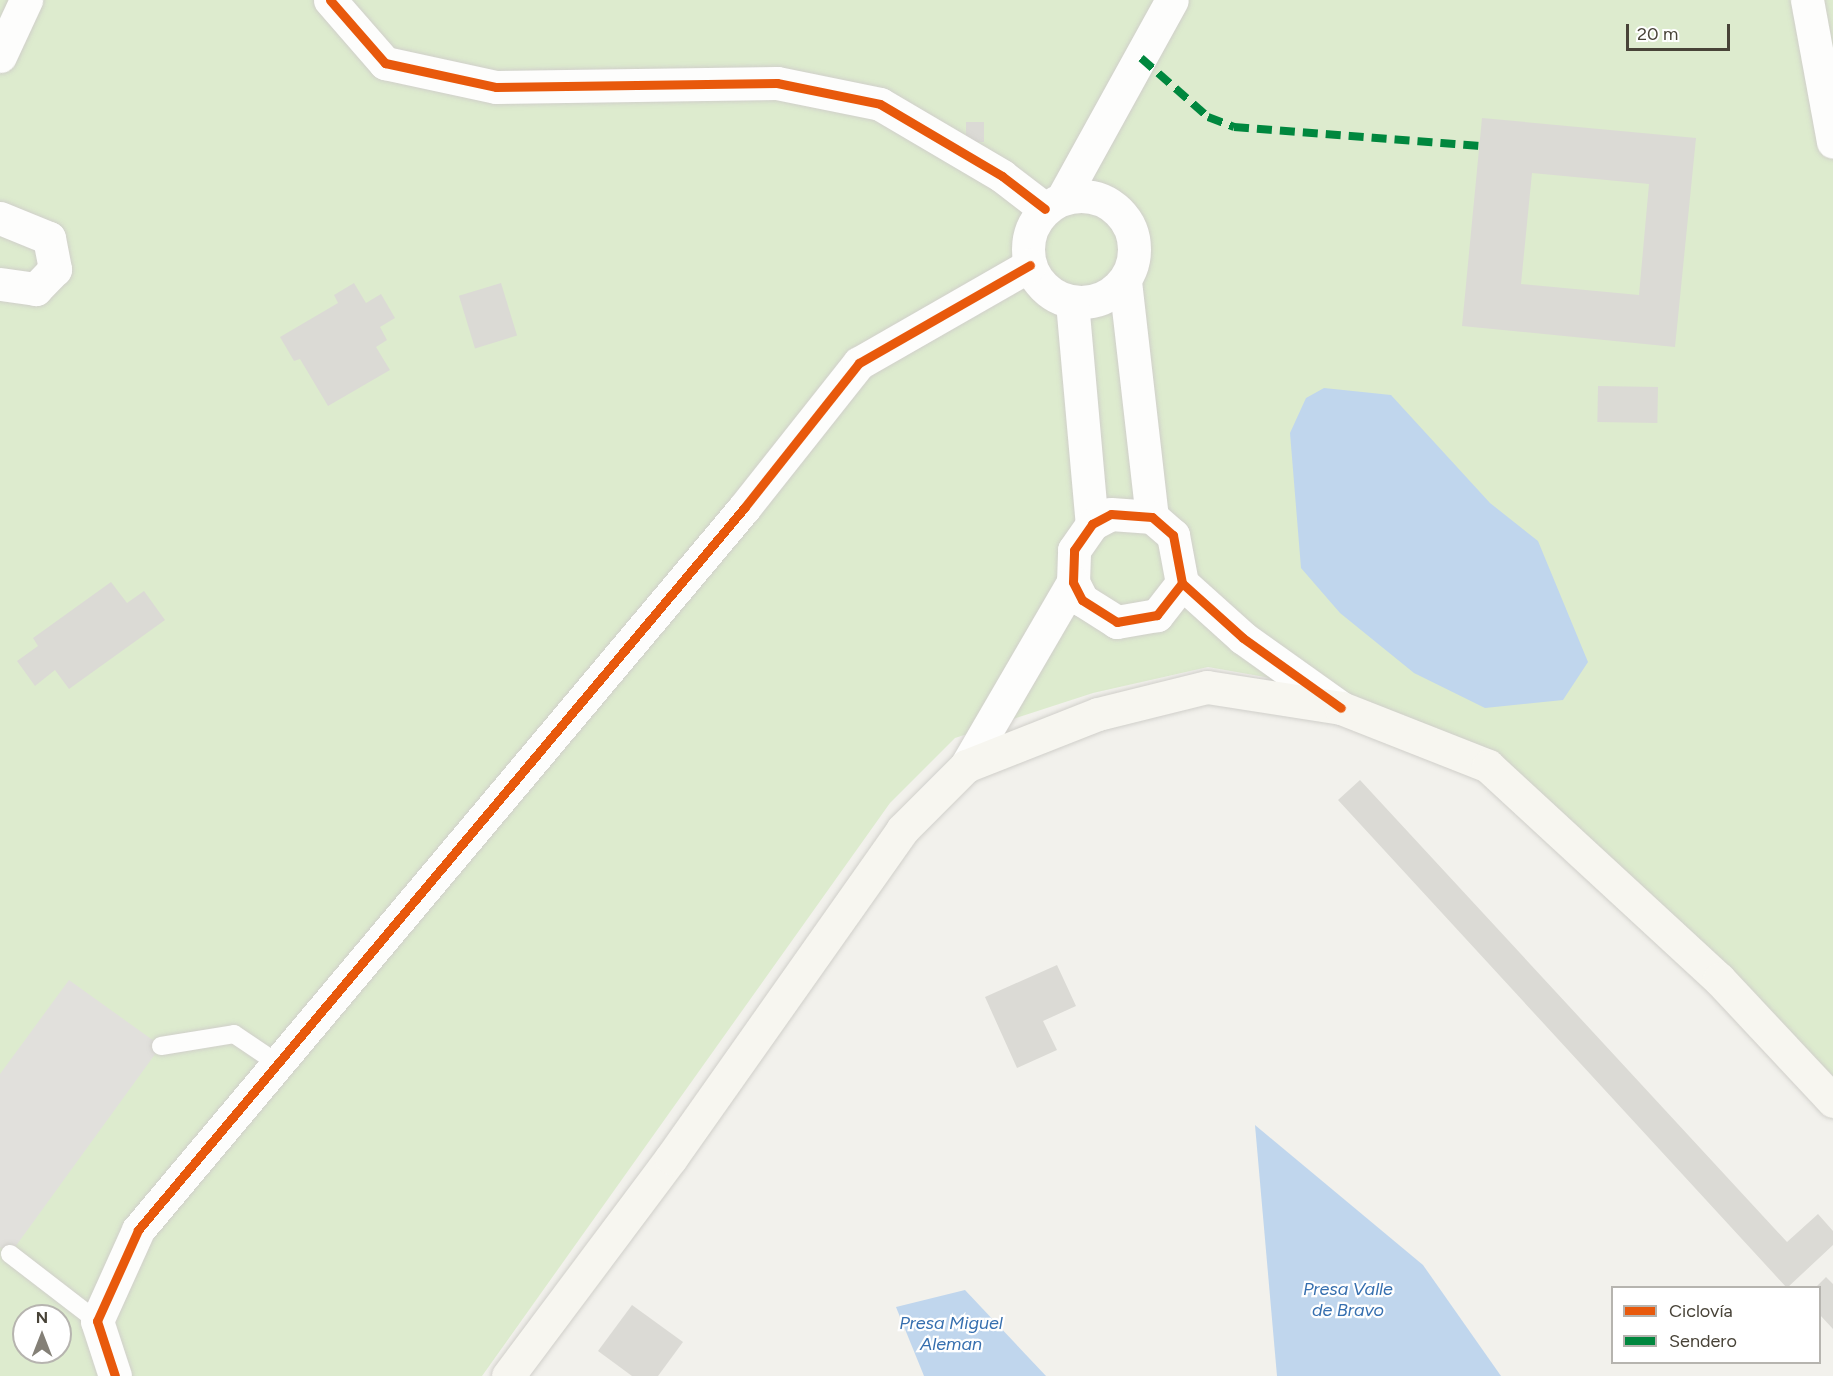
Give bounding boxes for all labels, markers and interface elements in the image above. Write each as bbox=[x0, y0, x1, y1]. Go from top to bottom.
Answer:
scale bar bbox=[1629, 12, 1732, 50]
text: 20 m bbox=[1637, 23, 1678, 45]
water label: Presa Valle de Bravo bbox=[1303, 1279, 1393, 1322]
legend bbox=[1611, 1286, 1821, 1364]
text: Ciclovía bbox=[1669, 1300, 1733, 1322]
north arrow bbox=[12, 1304, 72, 1364]
text: N bbox=[36, 1308, 48, 1327]
water label: Presa Miguel Aleman bbox=[899, 1313, 1003, 1356]
text: Sendero bbox=[1669, 1330, 1737, 1352]

